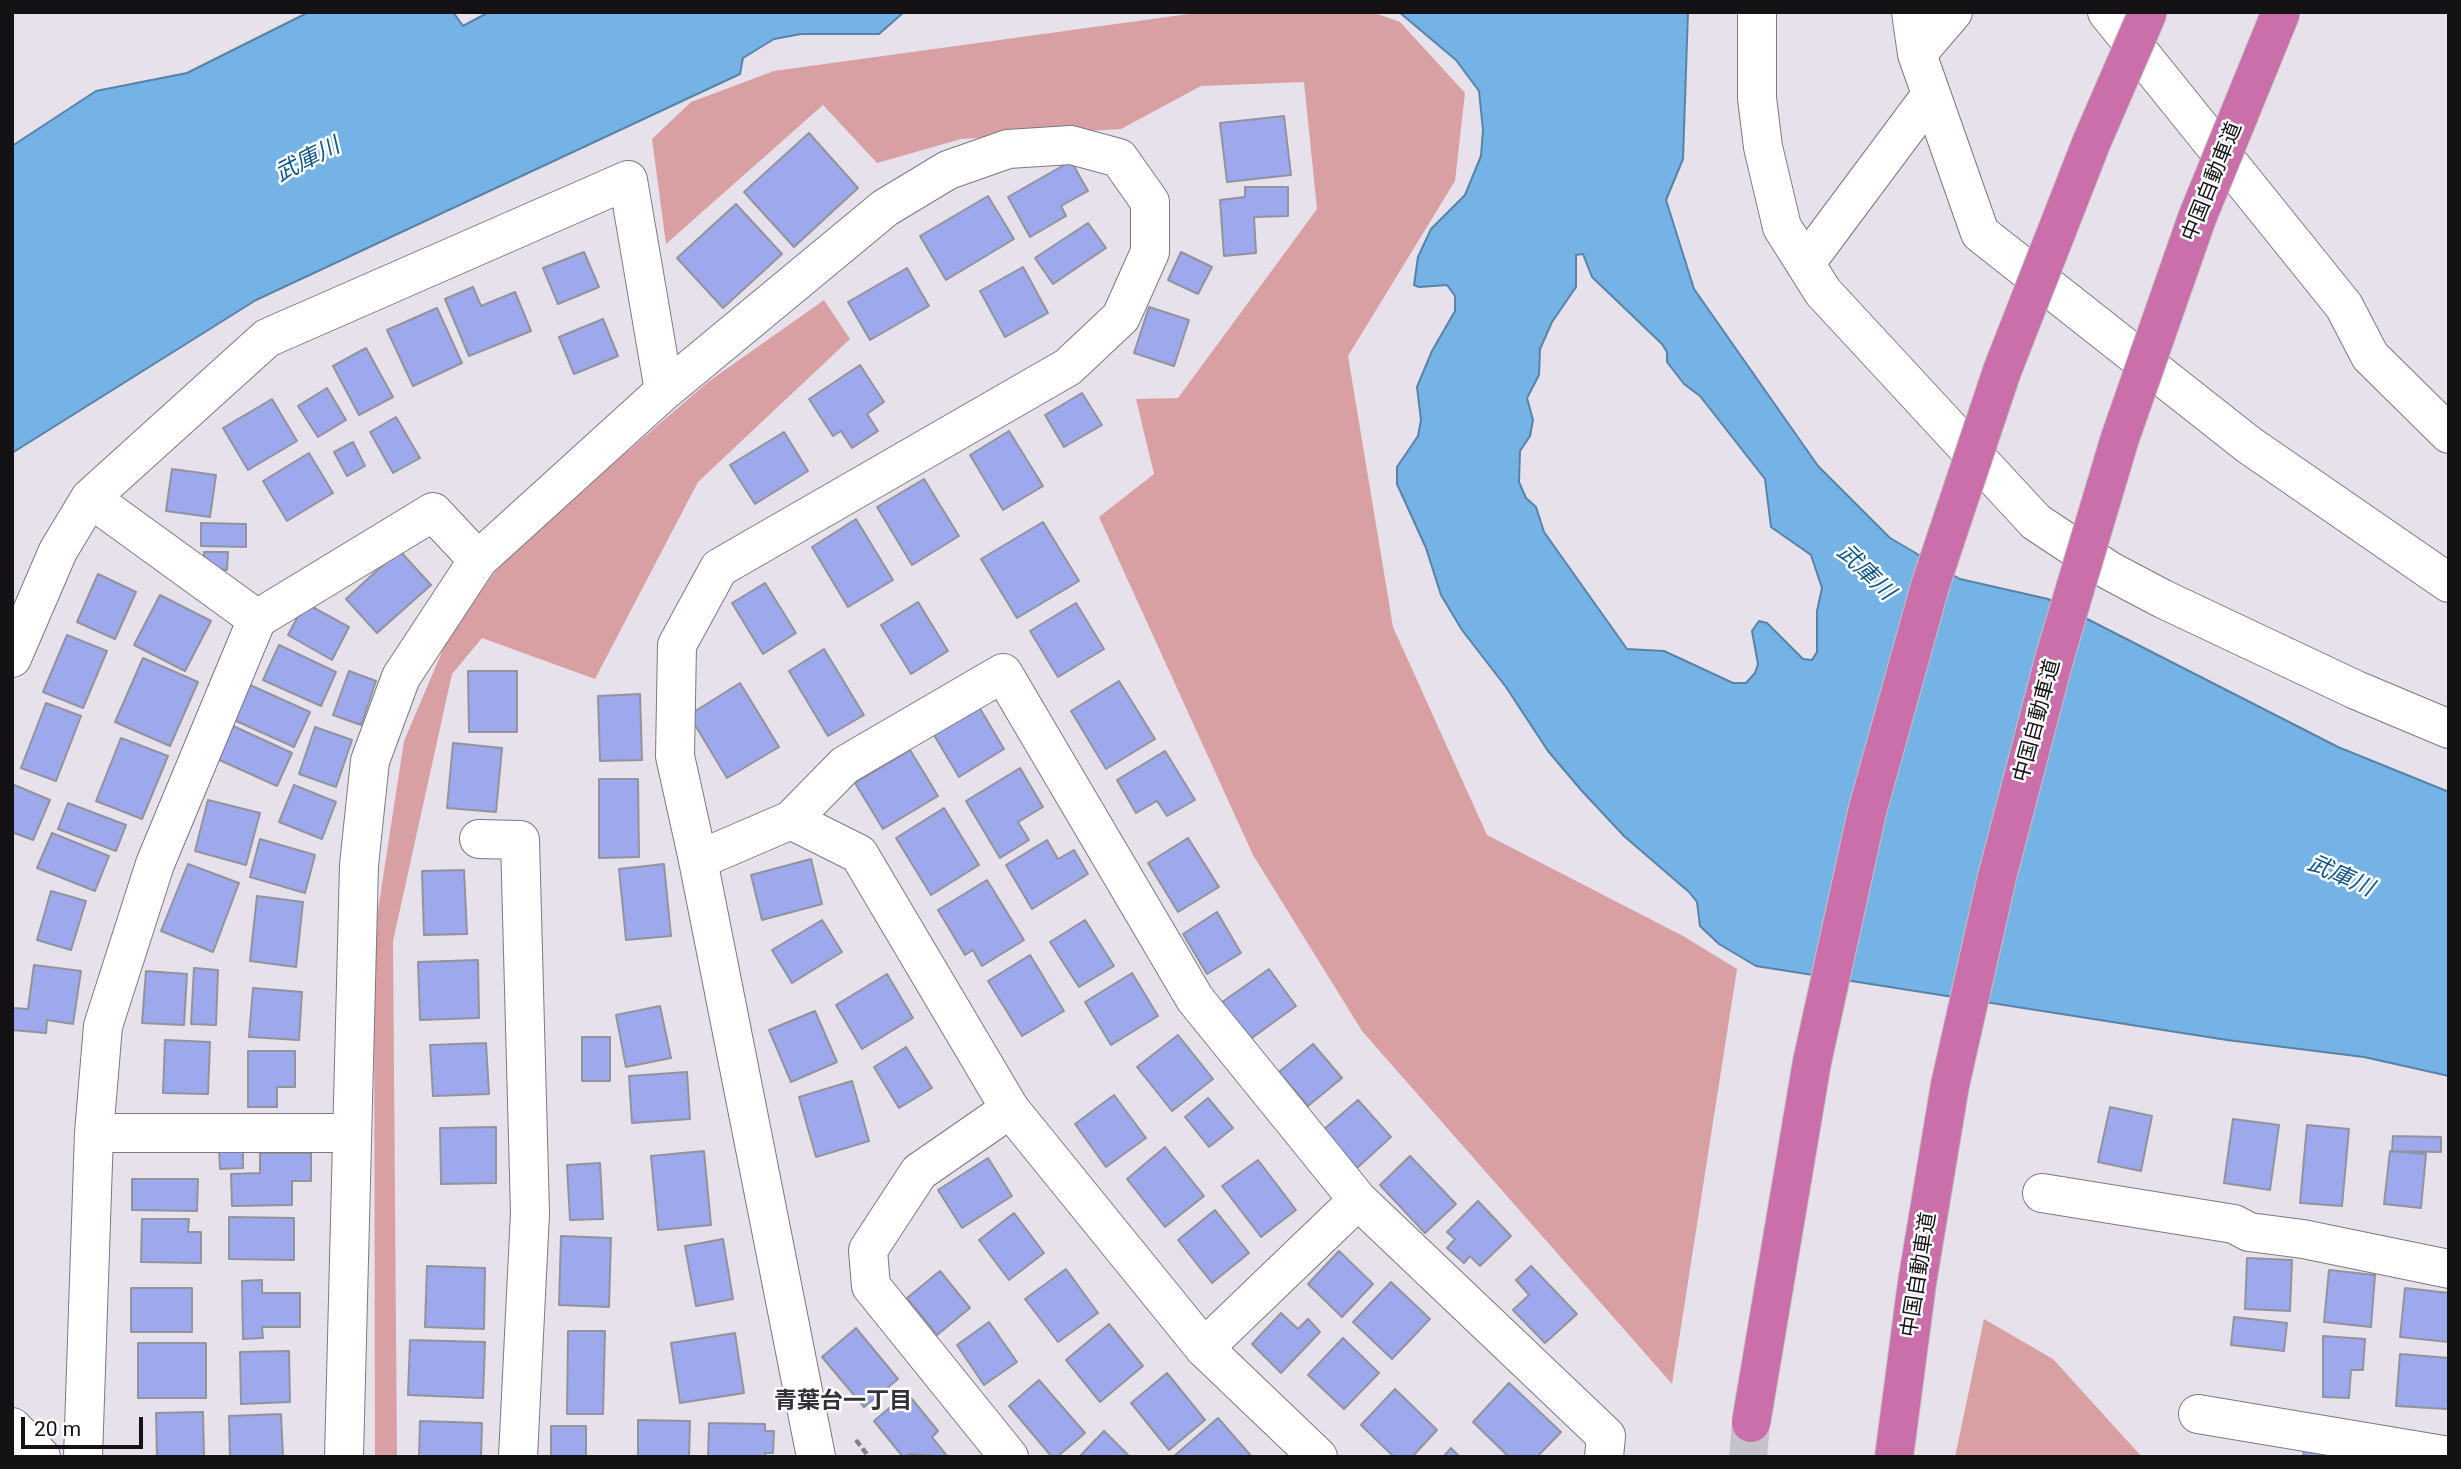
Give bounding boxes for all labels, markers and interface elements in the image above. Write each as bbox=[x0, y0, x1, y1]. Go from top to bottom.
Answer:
street label: 中国自動車道 bbox=[2178, 119, 2248, 245]
water label: 武庫川 bbox=[271, 133, 345, 189]
water label: 武庫川 bbox=[1831, 539, 1899, 607]
street label: 中国自動車道 bbox=[2010, 657, 2066, 785]
water label: 武庫川 bbox=[2303, 850, 2377, 904]
street label: 中国自動車道 bbox=[1898, 1211, 1942, 1339]
district label: 青葉台一丁目 bbox=[774, 1388, 912, 1416]
scale bar bbox=[24, 1402, 147, 1446]
text: 20 m bbox=[34, 1417, 81, 1441]

